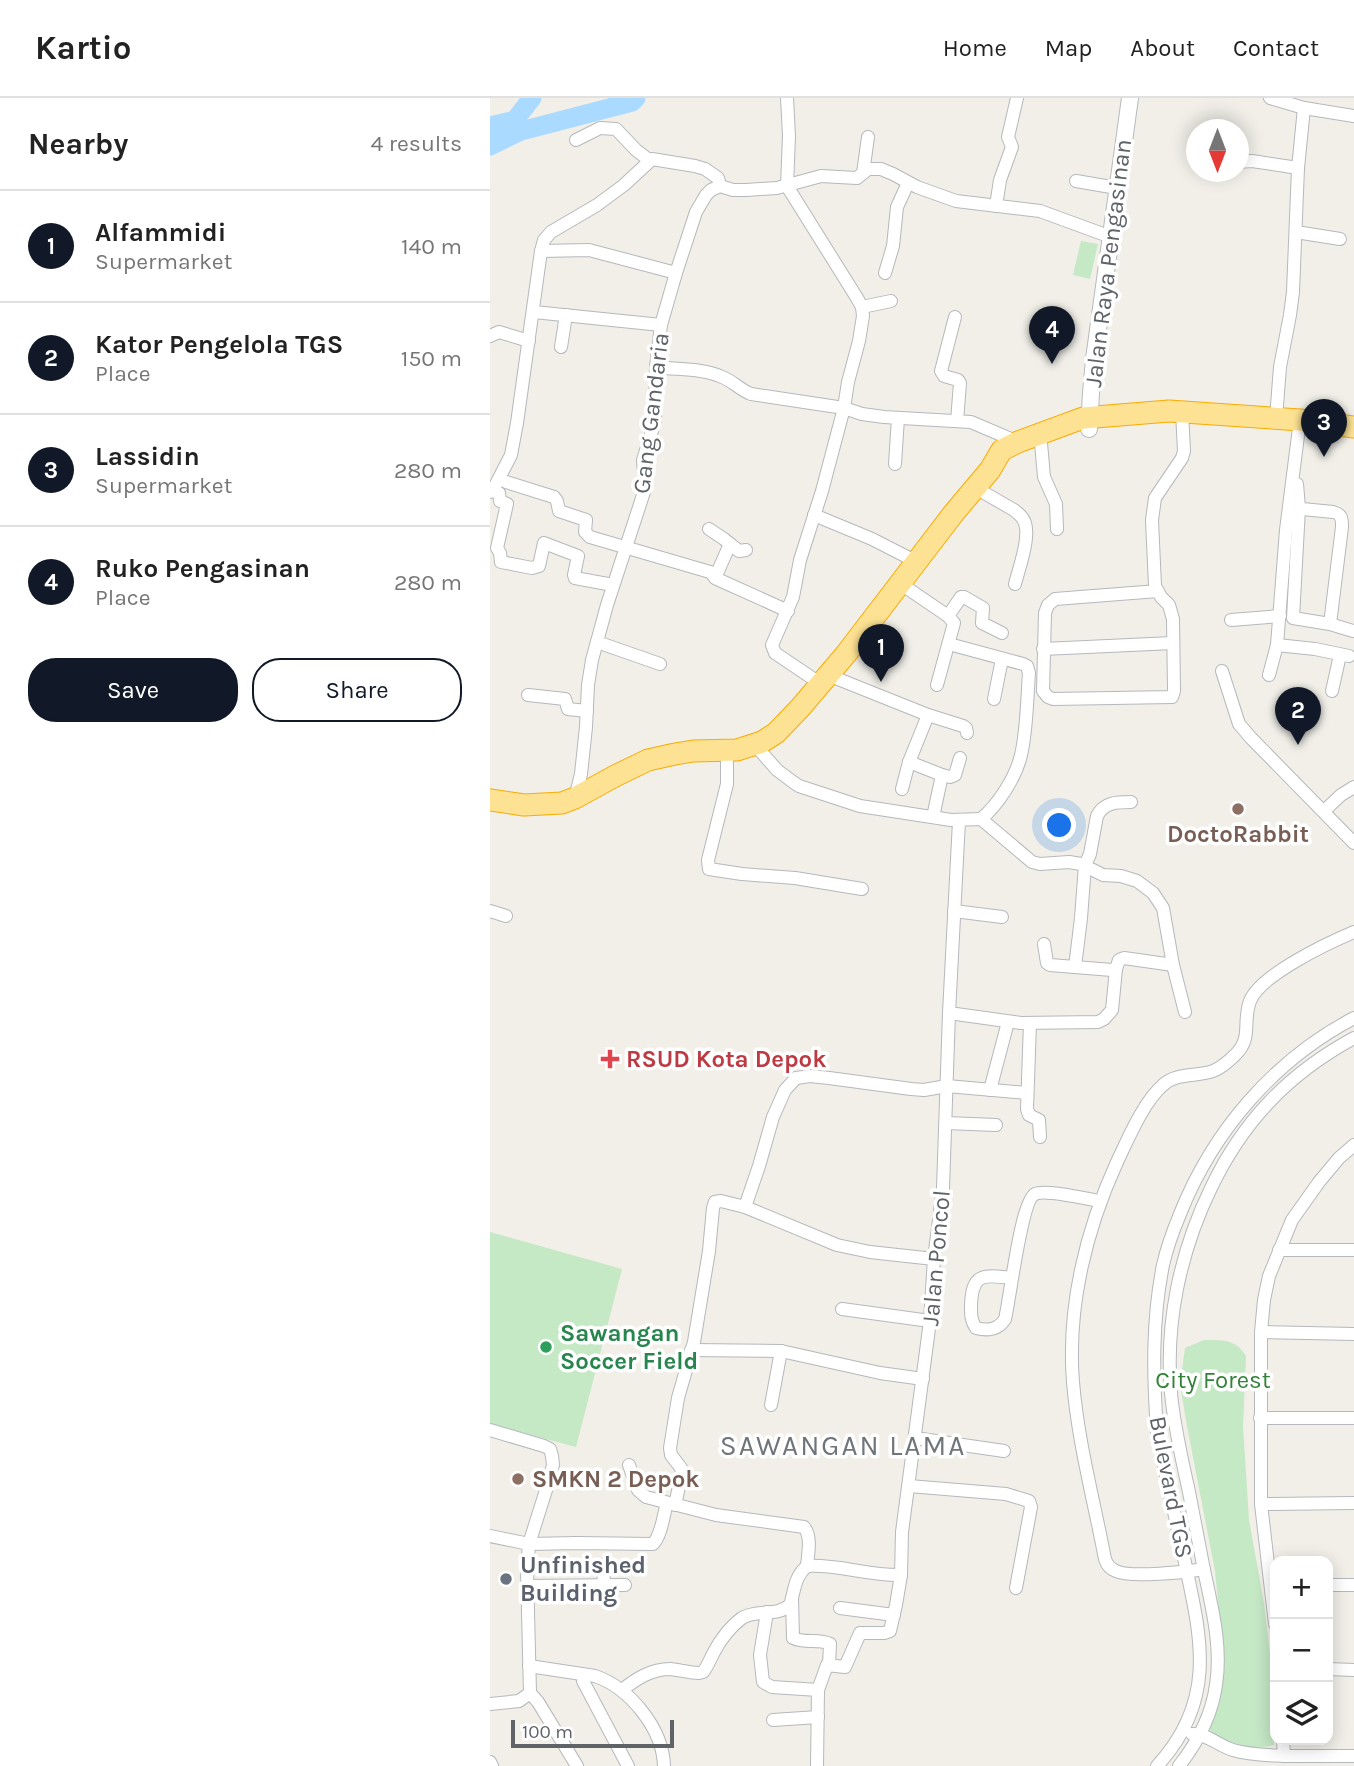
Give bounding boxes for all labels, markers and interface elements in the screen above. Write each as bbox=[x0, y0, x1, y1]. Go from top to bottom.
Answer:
text: Kartio bbox=[35, 29, 131, 67]
text: Home bbox=[943, 34, 1007, 62]
text: Map bbox=[1045, 34, 1092, 62]
text: About bbox=[1130, 34, 1195, 62]
text: Contact bbox=[1233, 34, 1319, 62]
north arrow bbox=[1186, 119, 1249, 182]
text: Nearby bbox=[28, 126, 128, 162]
text: 4 results bbox=[370, 130, 462, 157]
street label: Jalan Raya Pengasinan bbox=[1079, 137, 1137, 389]
text: Alfammidi bbox=[95, 217, 226, 248]
text: 1 bbox=[47, 233, 55, 260]
text: 140 m bbox=[401, 233, 462, 260]
text: Supermarket bbox=[95, 248, 232, 275]
pin: 4 bbox=[1029, 306, 1075, 364]
text: Kator Pengelola TGS bbox=[95, 329, 343, 360]
street label: Gang Gandaria bbox=[627, 331, 675, 495]
text: 2 bbox=[44, 345, 58, 372]
text: 150 m bbox=[401, 345, 462, 372]
text: Place bbox=[95, 360, 151, 387]
pin: 3 bbox=[1301, 399, 1347, 457]
text: Lassidin bbox=[95, 441, 200, 472]
text: 3 bbox=[44, 457, 58, 484]
text: 280 m bbox=[394, 457, 462, 484]
text: Supermarket bbox=[95, 472, 232, 499]
text: Ruko Pengasinan bbox=[95, 553, 310, 584]
text: 4 bbox=[44, 569, 58, 596]
text: 280 m bbox=[394, 569, 462, 596]
text: Place bbox=[95, 584, 151, 611]
pin: 1 bbox=[858, 624, 904, 682]
button: Save bbox=[28, 658, 238, 722]
button: Share bbox=[252, 658, 462, 722]
pin: 2 bbox=[1275, 687, 1321, 745]
marker: DoctoRabbit bbox=[1230, 801, 1246, 817]
your location bbox=[1042, 808, 1076, 842]
place label: DoctoRabbit bbox=[1167, 820, 1309, 848]
place label: RSUD Kota Depok bbox=[626, 1045, 826, 1073]
marker: RSUD Kota Depok bbox=[600, 1049, 620, 1069]
street label: Jalan Poncol bbox=[916, 1189, 956, 1327]
place label: Sawangan Soccer Field bbox=[560, 1319, 698, 1375]
marker: Sawangan Soccer Field bbox=[538, 1339, 554, 1355]
park label: City Forest bbox=[1155, 1366, 1271, 1394]
street label: Bulevard TGS bbox=[1143, 1413, 1199, 1561]
district label: SAWANGAN LAMA bbox=[720, 1429, 966, 1462]
place label: SMKN 2 Depok bbox=[532, 1465, 699, 1493]
marker: SMKN 2 Depok bbox=[510, 1471, 526, 1487]
place label: Unfinished Building bbox=[520, 1551, 646, 1607]
map controls bbox=[1270, 1556, 1333, 1745]
button: + bbox=[1270, 1556, 1333, 1619]
marker: Unfinished Building bbox=[498, 1571, 514, 1587]
button: − bbox=[1270, 1619, 1333, 1682]
button: layers bbox=[1270, 1682, 1333, 1745]
scale bar bbox=[511, 1717, 674, 1749]
text: 100 m bbox=[522, 1721, 573, 1743]

